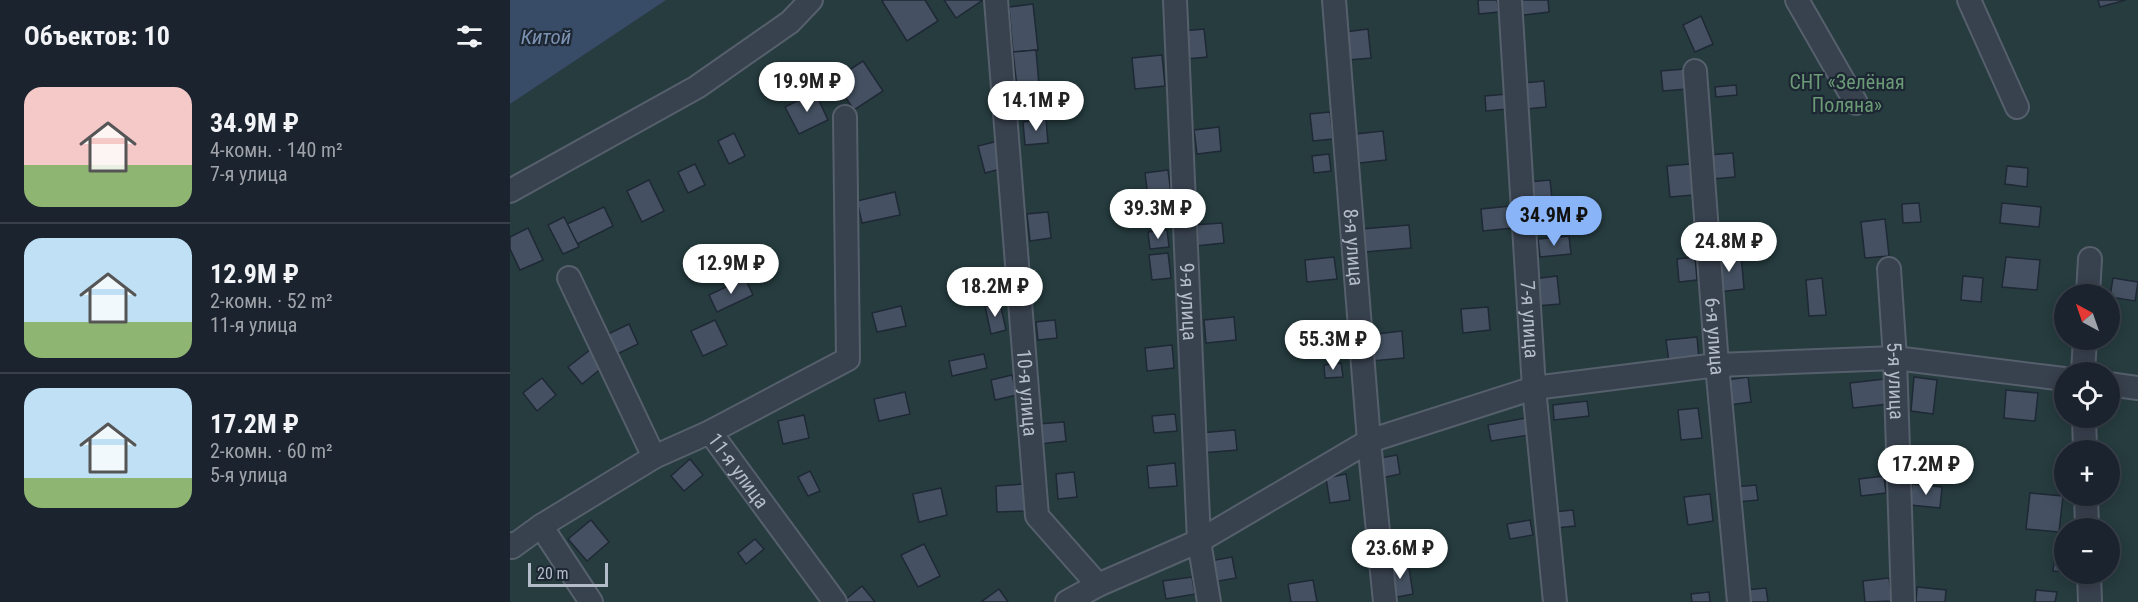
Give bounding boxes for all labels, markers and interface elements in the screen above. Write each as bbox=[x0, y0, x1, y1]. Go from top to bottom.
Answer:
icon: filters bbox=[453, 20, 486, 53]
text: Объектов: 10 bbox=[24, 21, 170, 51]
water label: Китой bbox=[521, 25, 571, 49]
pin: 19.9M ₽ bbox=[752, 62, 862, 113]
text: 19.9M ₽ bbox=[773, 69, 841, 93]
park label: СНТ «Зелёная Поляна» bbox=[1789, 70, 1905, 117]
pin: 14.1M ₽ bbox=[981, 81, 1091, 132]
text: 14.1M ₽ bbox=[1002, 88, 1070, 112]
text: 34.9M ₽ bbox=[210, 108, 299, 138]
icon: home bbox=[72, 111, 144, 183]
text: 4-комн. · 140 m² bbox=[210, 138, 343, 162]
text: 7-я улица bbox=[210, 162, 287, 186]
pin: 39.3M ₽ bbox=[1103, 189, 1213, 240]
text: 39.3M ₽ bbox=[1124, 196, 1192, 220]
pin: 34.9M ₽ bbox=[1499, 196, 1609, 247]
text: 34.9M ₽ bbox=[1520, 203, 1588, 227]
street label: 8-я улица bbox=[1339, 208, 1369, 287]
pin: 24.8M ₽ bbox=[1674, 222, 1784, 273]
text: 24.8M ₽ bbox=[1695, 229, 1763, 253]
pin: 12.9M ₽ bbox=[676, 244, 786, 295]
text: 12.9M ₽ bbox=[697, 251, 765, 275]
text: 12.9M ₽ bbox=[210, 259, 299, 289]
icon: home bbox=[72, 262, 144, 334]
street label: 9-я улица bbox=[1175, 262, 1202, 341]
pin: 18.2M ₽ bbox=[940, 267, 1050, 318]
text: 18.2M ₽ bbox=[961, 274, 1029, 298]
street label: 7-я улица bbox=[1515, 280, 1544, 359]
north arrow bbox=[2054, 284, 2120, 350]
map controls bbox=[2054, 284, 2120, 584]
text: 2-комн. · 52 m² bbox=[210, 289, 333, 313]
street label: 6-я улица bbox=[1700, 297, 1730, 376]
text: 11-я улица bbox=[210, 313, 297, 337]
pin: 55.3M ₽ bbox=[1278, 320, 1388, 371]
text: 55.3M ₽ bbox=[1299, 327, 1367, 351]
street label: 5-я улица bbox=[1882, 341, 1909, 420]
street label: 10-я улица bbox=[1012, 348, 1043, 437]
button: locate bbox=[2054, 362, 2120, 428]
text: 17.2M ₽ bbox=[210, 409, 299, 439]
icon: home bbox=[72, 412, 144, 484]
street label: 11-я улица bbox=[703, 428, 774, 513]
text: 2-комн. · 60 m² bbox=[210, 439, 333, 463]
button: + bbox=[2054, 440, 2120, 506]
pin: 17.2M ₽ bbox=[1871, 445, 1981, 496]
text: 17.2M ₽ bbox=[1892, 452, 1960, 476]
text: 5-я улица bbox=[210, 463, 287, 487]
button: − bbox=[2054, 518, 2120, 584]
pin: 23.6M ₽ bbox=[1345, 529, 1455, 580]
text: 23.6M ₽ bbox=[1366, 536, 1434, 560]
scale bar bbox=[528, 560, 608, 588]
text: 20 m bbox=[537, 564, 569, 583]

